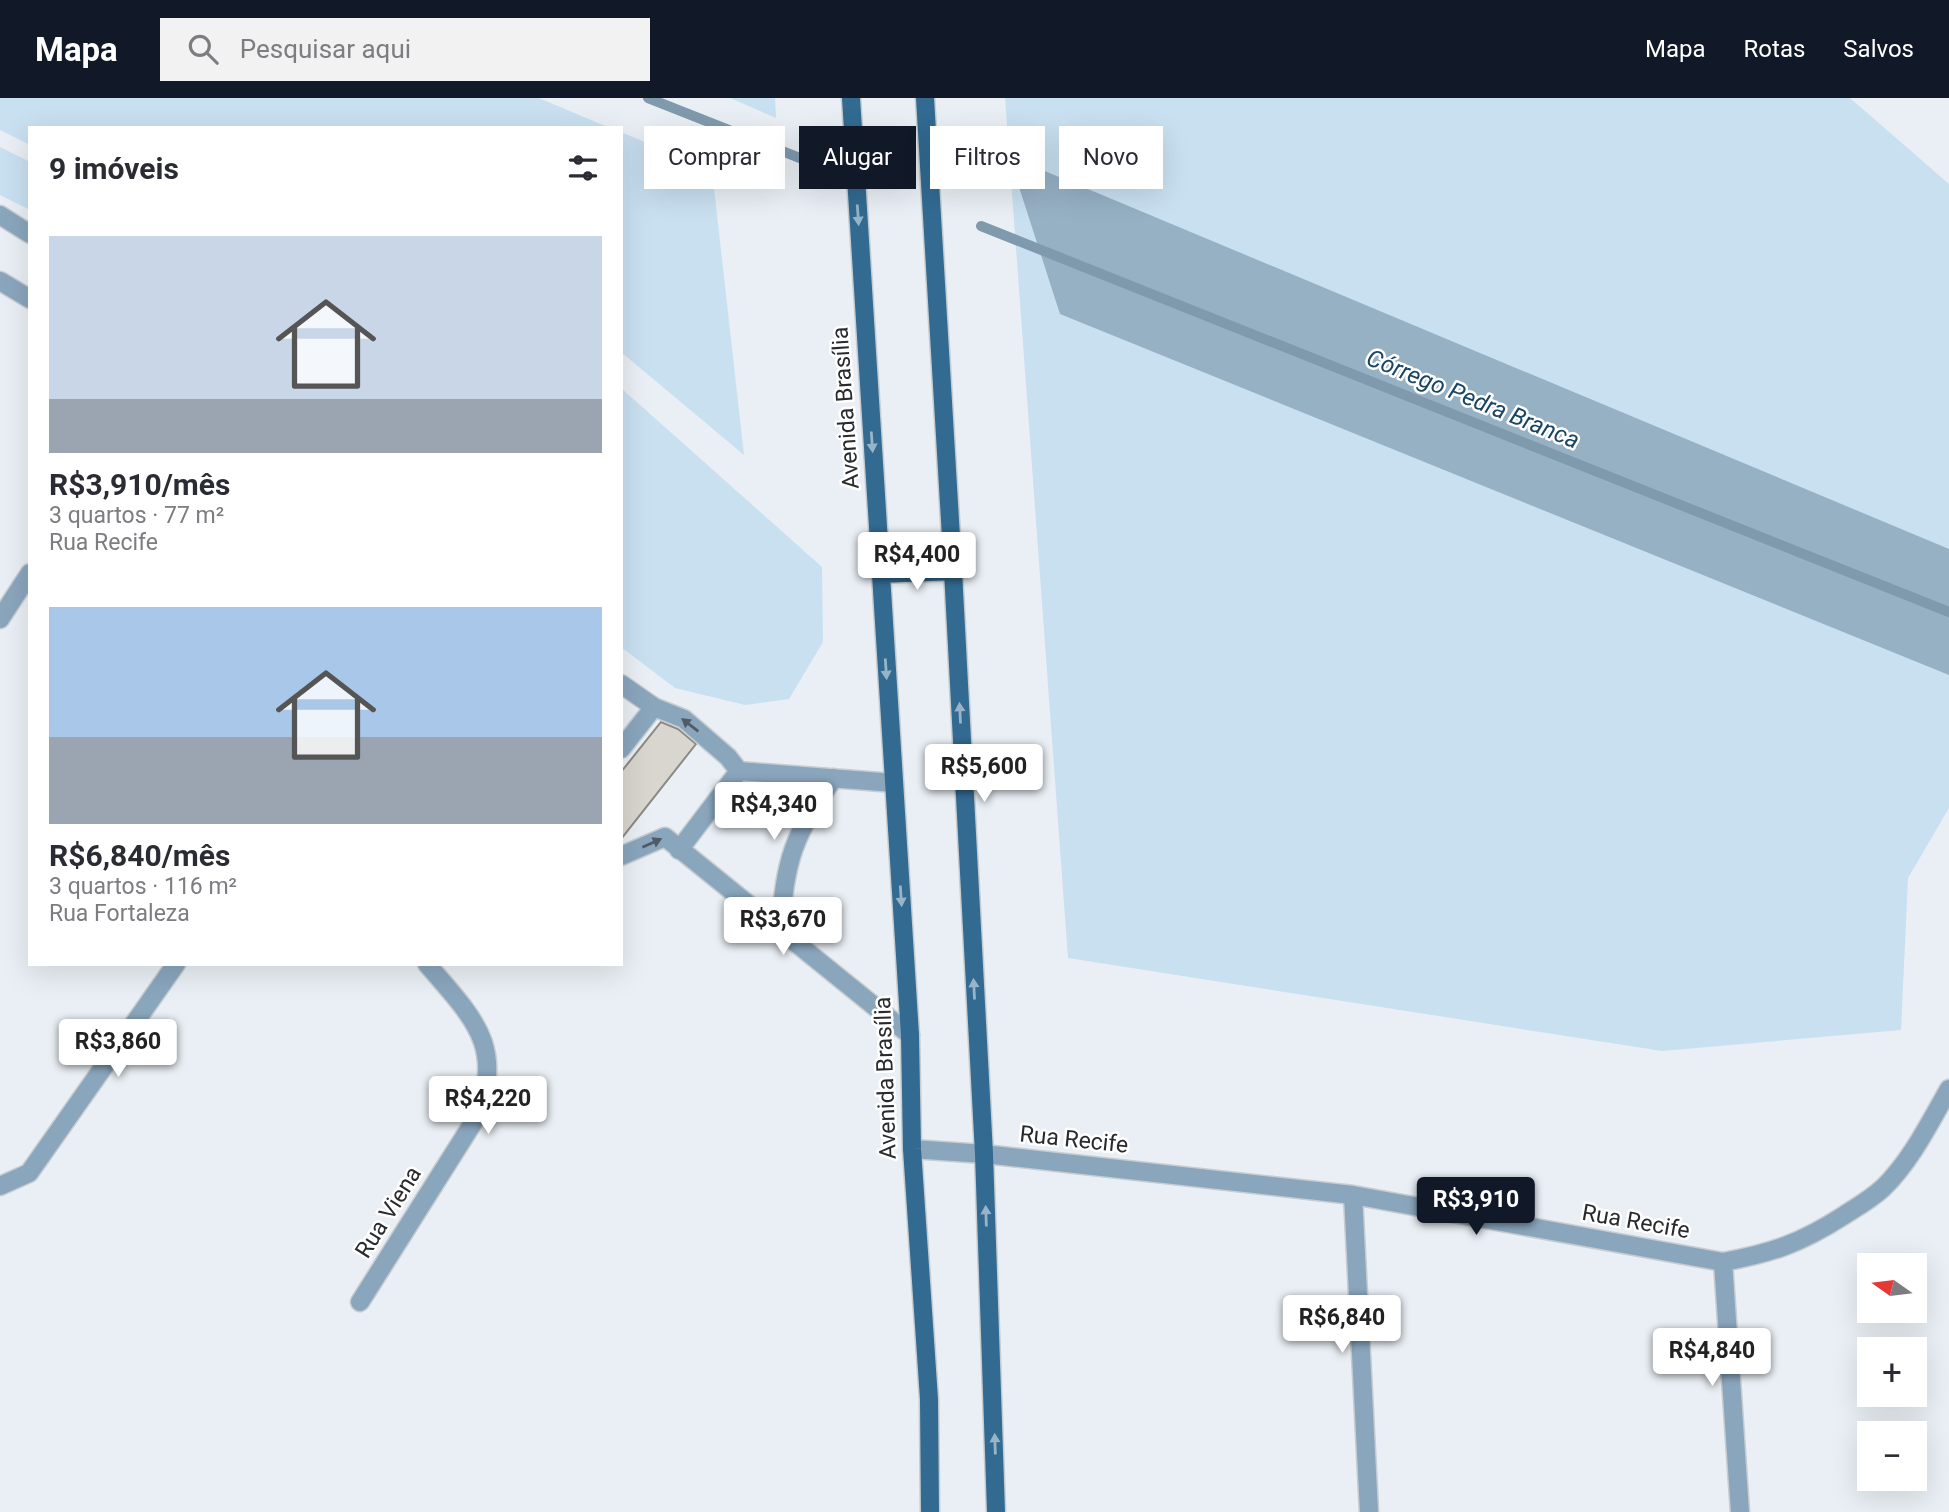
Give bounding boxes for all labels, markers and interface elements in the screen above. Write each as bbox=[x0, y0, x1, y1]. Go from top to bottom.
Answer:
search box bbox=[160, 18, 650, 81]
text: Mapa bbox=[35, 30, 118, 69]
icon: search bbox=[184, 30, 222, 68]
text: Pesquisar aqui bbox=[240, 34, 411, 64]
text: Mapa bbox=[1645, 35, 1706, 63]
text: Rotas bbox=[1744, 35, 1805, 63]
text: Salvos bbox=[1843, 35, 1914, 63]
chip: Comprar bbox=[644, 126, 785, 189]
chip: Alugar bbox=[799, 126, 916, 189]
chip: Filtros bbox=[930, 126, 1045, 189]
chip: Novo bbox=[1059, 126, 1163, 189]
icon: filters bbox=[564, 149, 602, 187]
text: 9 imóveis bbox=[49, 151, 179, 186]
one-way arrow bbox=[853, 204, 864, 226]
icon: home bbox=[263, 281, 389, 407]
street label: Avenida Brasília bbox=[826, 326, 865, 490]
water label: Córrego Pedra Branca bbox=[1363, 344, 1583, 454]
one-way arrow bbox=[867, 431, 878, 453]
text: R$3,910/mês bbox=[49, 467, 230, 502]
text: 3 quartos · 77 m² bbox=[49, 502, 224, 529]
text: Rua Recife bbox=[49, 529, 158, 556]
pin: R$4,400 bbox=[852, 532, 982, 592]
text: R$4,400 bbox=[874, 541, 960, 568]
icon: home bbox=[263, 652, 389, 778]
one-way arrow bbox=[881, 658, 892, 680]
one-way arrow bbox=[954, 702, 965, 724]
one-way arrow bbox=[681, 717, 699, 732]
pin: R$5,600 bbox=[919, 744, 1049, 804]
text: R$5,600 bbox=[941, 753, 1027, 780]
pin: R$4,340 bbox=[709, 782, 839, 842]
text: R$4,340 bbox=[731, 791, 817, 818]
one-way arrow bbox=[641, 837, 662, 848]
text: R$6,840/mês bbox=[49, 838, 230, 873]
text: 3 quartos · 116 m² bbox=[49, 873, 237, 900]
one-way arrow bbox=[896, 885, 907, 907]
pin: R$3,670 bbox=[718, 898, 848, 957]
text: Rua Fortaleza bbox=[49, 900, 190, 927]
text: R$3,670 bbox=[740, 906, 826, 933]
one-way arrow bbox=[969, 978, 980, 1000]
street label: Avenida Brasília bbox=[869, 996, 902, 1160]
pin: R$3,860 bbox=[53, 1020, 183, 1079]
text: R$3,860 bbox=[75, 1028, 161, 1055]
pin: R$4,220 bbox=[423, 1076, 553, 1136]
text: R$4,220 bbox=[445, 1085, 531, 1112]
street label: Rua Recife bbox=[1018, 1120, 1130, 1159]
street label: Rua Viena bbox=[350, 1162, 427, 1263]
pin: R$3,910 bbox=[1411, 1178, 1541, 1237]
text: R$3,910 bbox=[1433, 1186, 1519, 1213]
street label: Rua Recife bbox=[1580, 1199, 1692, 1244]
one-way arrow bbox=[980, 1205, 991, 1227]
north arrow bbox=[1857, 1253, 1927, 1323]
map controls bbox=[1857, 1253, 1927, 1491]
pin: R$6,840 bbox=[1277, 1296, 1407, 1355]
text: R$6,840 bbox=[1299, 1304, 1385, 1331]
pin: R$4,840 bbox=[1647, 1328, 1777, 1388]
text: R$4,840 bbox=[1669, 1337, 1755, 1364]
button: + bbox=[1857, 1337, 1927, 1407]
button: − bbox=[1857, 1421, 1927, 1491]
one-way arrow bbox=[989, 1433, 1000, 1455]

